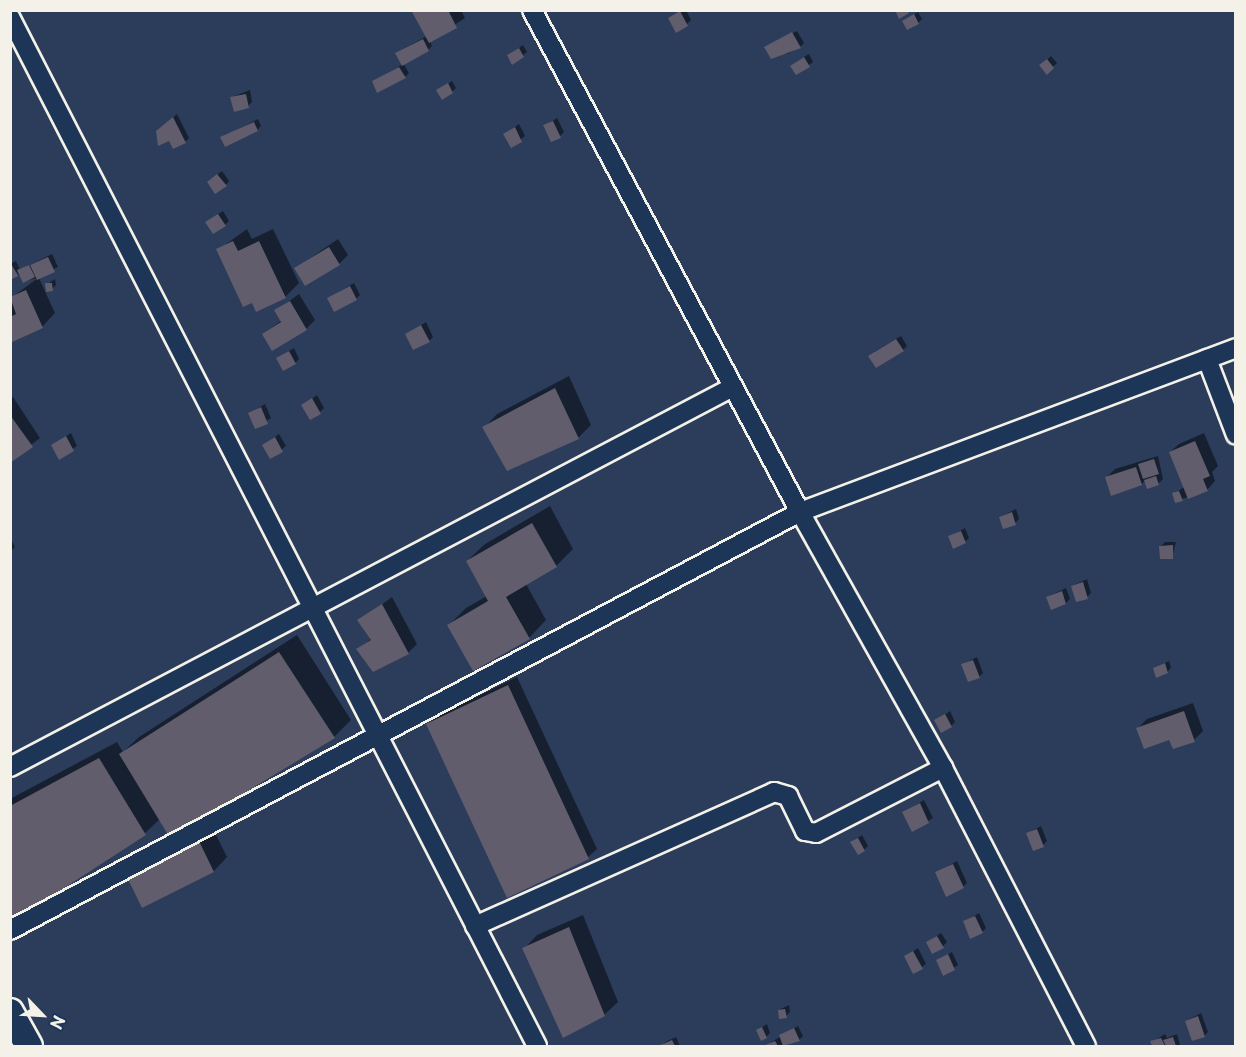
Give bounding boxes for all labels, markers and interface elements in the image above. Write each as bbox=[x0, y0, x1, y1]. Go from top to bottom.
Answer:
north arrow bbox=[12, 985, 72, 1045]
text: N bbox=[45, 1012, 72, 1033]

